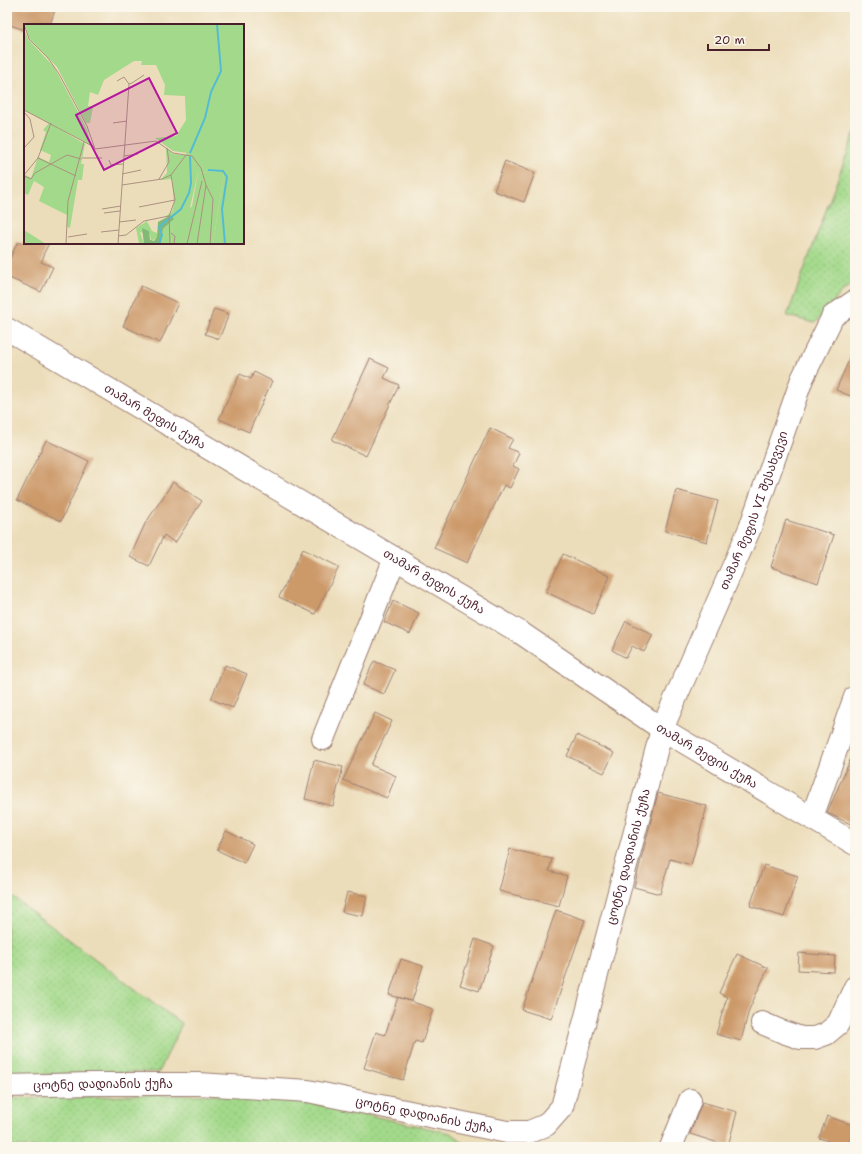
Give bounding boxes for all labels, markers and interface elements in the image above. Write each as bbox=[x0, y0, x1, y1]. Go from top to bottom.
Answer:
inset map bbox=[24, 24, 244, 244]
scale bar bbox=[708, 26, 769, 52]
text: 20 m bbox=[714, 32, 745, 48]
street label: თამარ მეფის ქუჩა bbox=[101, 380, 209, 453]
street label: თამარ მეფის VI შესახვევი bbox=[716, 429, 791, 592]
street label: თამარ მეფის ქუჩა bbox=[380, 545, 488, 618]
street label: თამარ მეფის ქუჩა bbox=[653, 719, 761, 792]
street label: ცოტნე დადიანის ქუჩა bbox=[603, 787, 654, 926]
street label: ცოტნე დადიანის ქუჩა bbox=[33, 1076, 173, 1093]
street label: ცოტნე დადიანის ქუჩა bbox=[354, 1093, 494, 1137]

